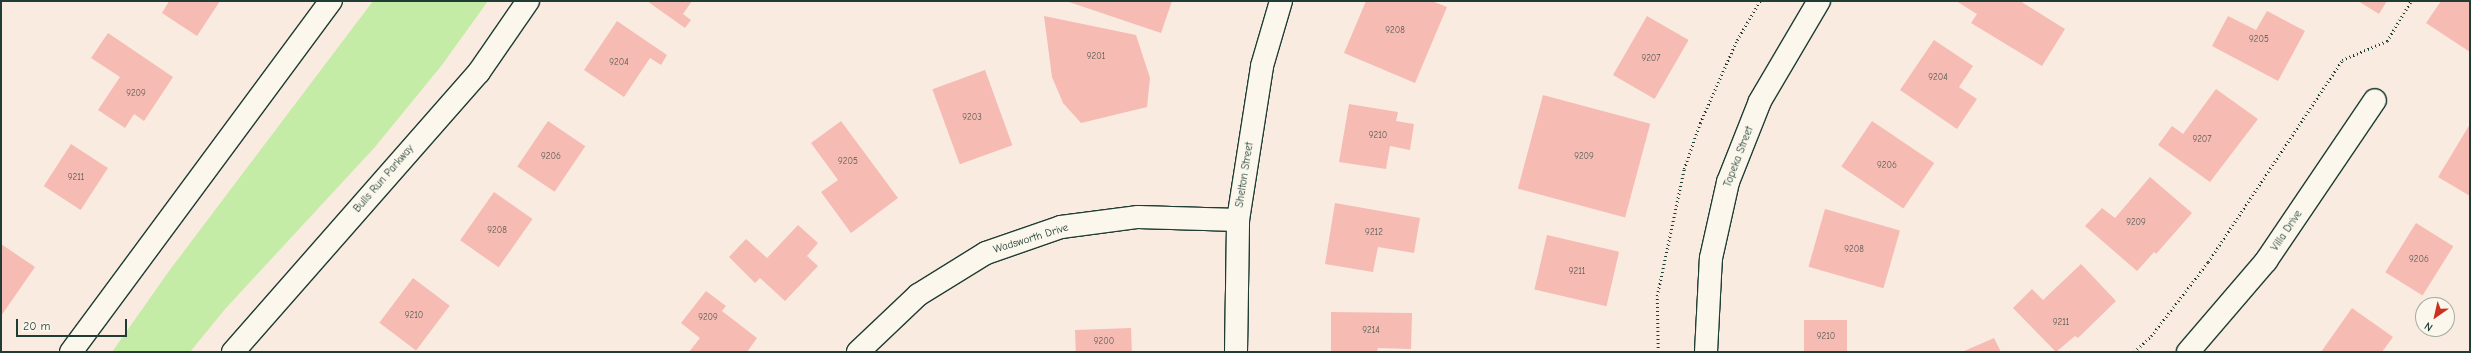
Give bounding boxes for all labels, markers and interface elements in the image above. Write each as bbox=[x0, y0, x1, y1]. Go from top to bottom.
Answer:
house number: 9208 bbox=[1385, 25, 1405, 35]
house number: 9205 bbox=[2249, 34, 2269, 44]
house number: 9201 bbox=[1087, 51, 1105, 61]
house number: 9207 bbox=[1641, 53, 1661, 63]
house number: 9204 bbox=[609, 57, 629, 67]
house number: 9204 bbox=[1928, 72, 1948, 82]
house number: 9209 bbox=[126, 88, 146, 98]
house number: 9203 bbox=[962, 112, 982, 122]
street label: Topeka Street bbox=[1721, 125, 1757, 189]
house number: 9210 bbox=[1369, 130, 1387, 140]
house number: 9207 bbox=[2192, 134, 2212, 144]
street label: Shelton Street bbox=[1233, 141, 1257, 209]
street label: Bulls Run Parkway bbox=[351, 142, 417, 216]
house number: 9206 bbox=[541, 151, 561, 161]
house number: 9209 bbox=[1574, 151, 1594, 161]
house number: 9205 bbox=[838, 156, 858, 166]
house number: 9206 bbox=[1877, 160, 1897, 170]
house number: 9211 bbox=[68, 172, 84, 182]
street label: Villa Drive bbox=[2269, 208, 2305, 254]
house number: 9209 bbox=[2126, 217, 2146, 227]
street label: Wadsworth Drive bbox=[992, 221, 1070, 257]
house number: 9208 bbox=[487, 225, 507, 235]
house number: 9212 bbox=[1365, 227, 1383, 237]
house number: 9208 bbox=[1844, 244, 1864, 254]
house number: 9206 bbox=[2409, 254, 2429, 264]
house number: 9211 bbox=[1569, 266, 1585, 276]
north arrow bbox=[2415, 297, 2455, 337]
house number: 9210 bbox=[405, 310, 423, 320]
scale bar bbox=[18, 311, 129, 337]
house number: 9209 bbox=[698, 312, 718, 322]
house number: 9211 bbox=[2053, 317, 2069, 327]
text: 20 m bbox=[23, 319, 51, 333]
text: N bbox=[2422, 319, 2435, 334]
house number: 9214 bbox=[1362, 325, 1380, 335]
house number: 9210 bbox=[1817, 331, 1835, 341]
house number: 9200 bbox=[1094, 336, 1114, 346]

